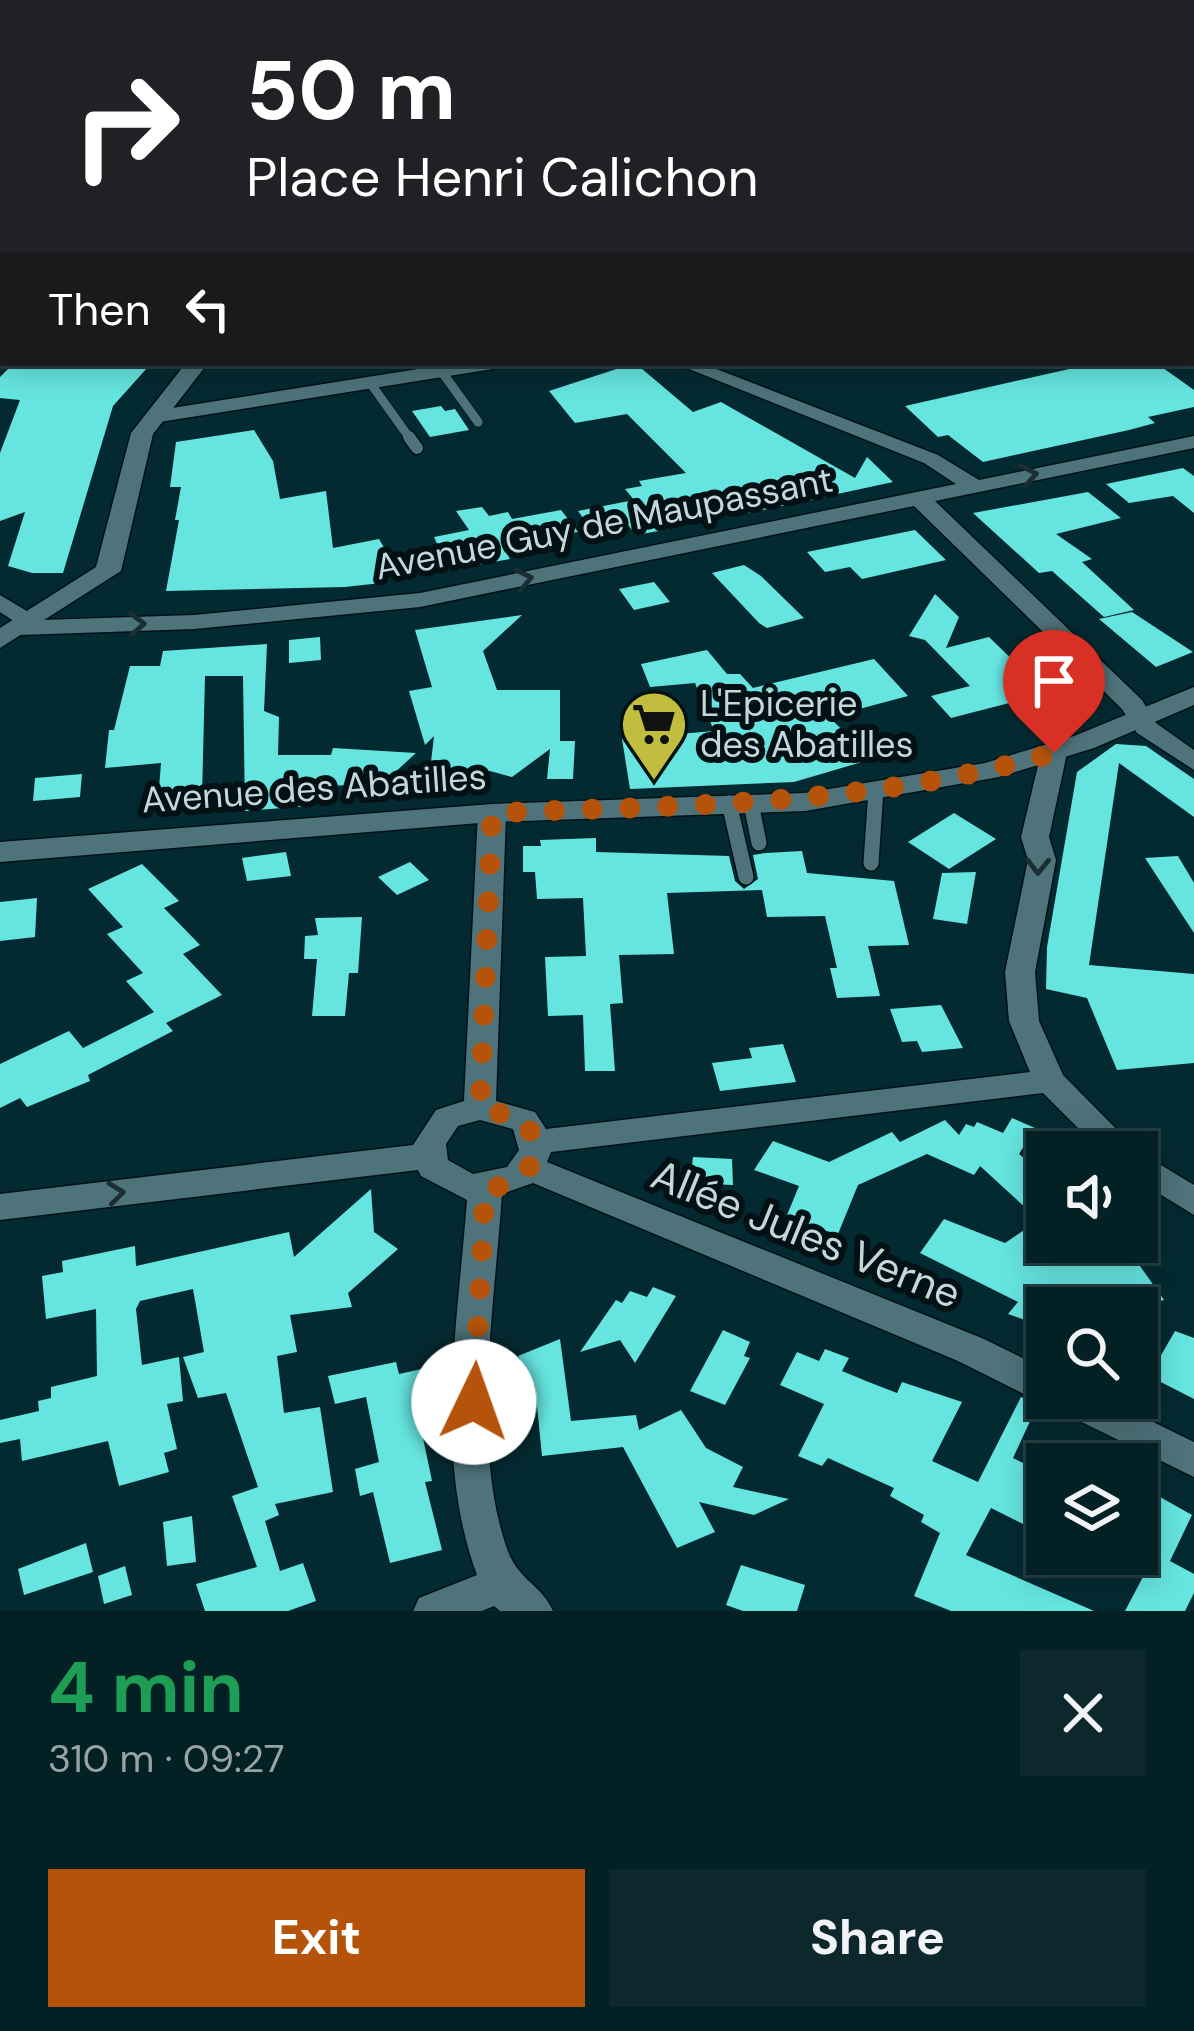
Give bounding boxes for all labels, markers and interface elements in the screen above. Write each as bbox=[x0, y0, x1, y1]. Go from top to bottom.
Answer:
text: 50 m bbox=[246, 36, 456, 145]
icon: right bbox=[48, 48, 204, 204]
text: Place Henri Calichon bbox=[246, 142, 758, 213]
icon: left bbox=[175, 276, 241, 342]
text: Then bbox=[48, 280, 151, 339]
street label: Avenue Guy de Maupassant bbox=[371, 456, 837, 590]
one-way arrow bbox=[1019, 463, 1039, 489]
one-way arrow bbox=[514, 567, 534, 593]
one-way arrow bbox=[128, 611, 147, 637]
pin bbox=[1003, 630, 1105, 753]
icon: arrive bbox=[1021, 648, 1087, 714]
place label: L'Epicerie des Abatilles bbox=[700, 680, 914, 768]
supermarket icon: L'Epicerie des Abatilles bbox=[619, 689, 689, 783]
street label: Avenue des Abatilles bbox=[140, 753, 488, 823]
one-way arrow bbox=[1025, 858, 1051, 876]
map controls bbox=[1026, 1131, 1158, 1575]
button: sound bbox=[1026, 1131, 1158, 1263]
street label: Allée Jules Verne bbox=[643, 1147, 969, 1321]
one-way arrow bbox=[106, 1181, 126, 1207]
button: search bbox=[1026, 1287, 1158, 1419]
position arrow bbox=[411, 1339, 537, 1465]
button: layers bbox=[1026, 1443, 1158, 1575]
text: 4 min bbox=[48, 1641, 244, 1734]
button: close bbox=[1020, 1650, 1146, 1776]
text: 310 m · 09:27 bbox=[48, 1733, 285, 1784]
button: Exit bbox=[48, 1869, 585, 2007]
button: Share bbox=[609, 1869, 1146, 2007]

